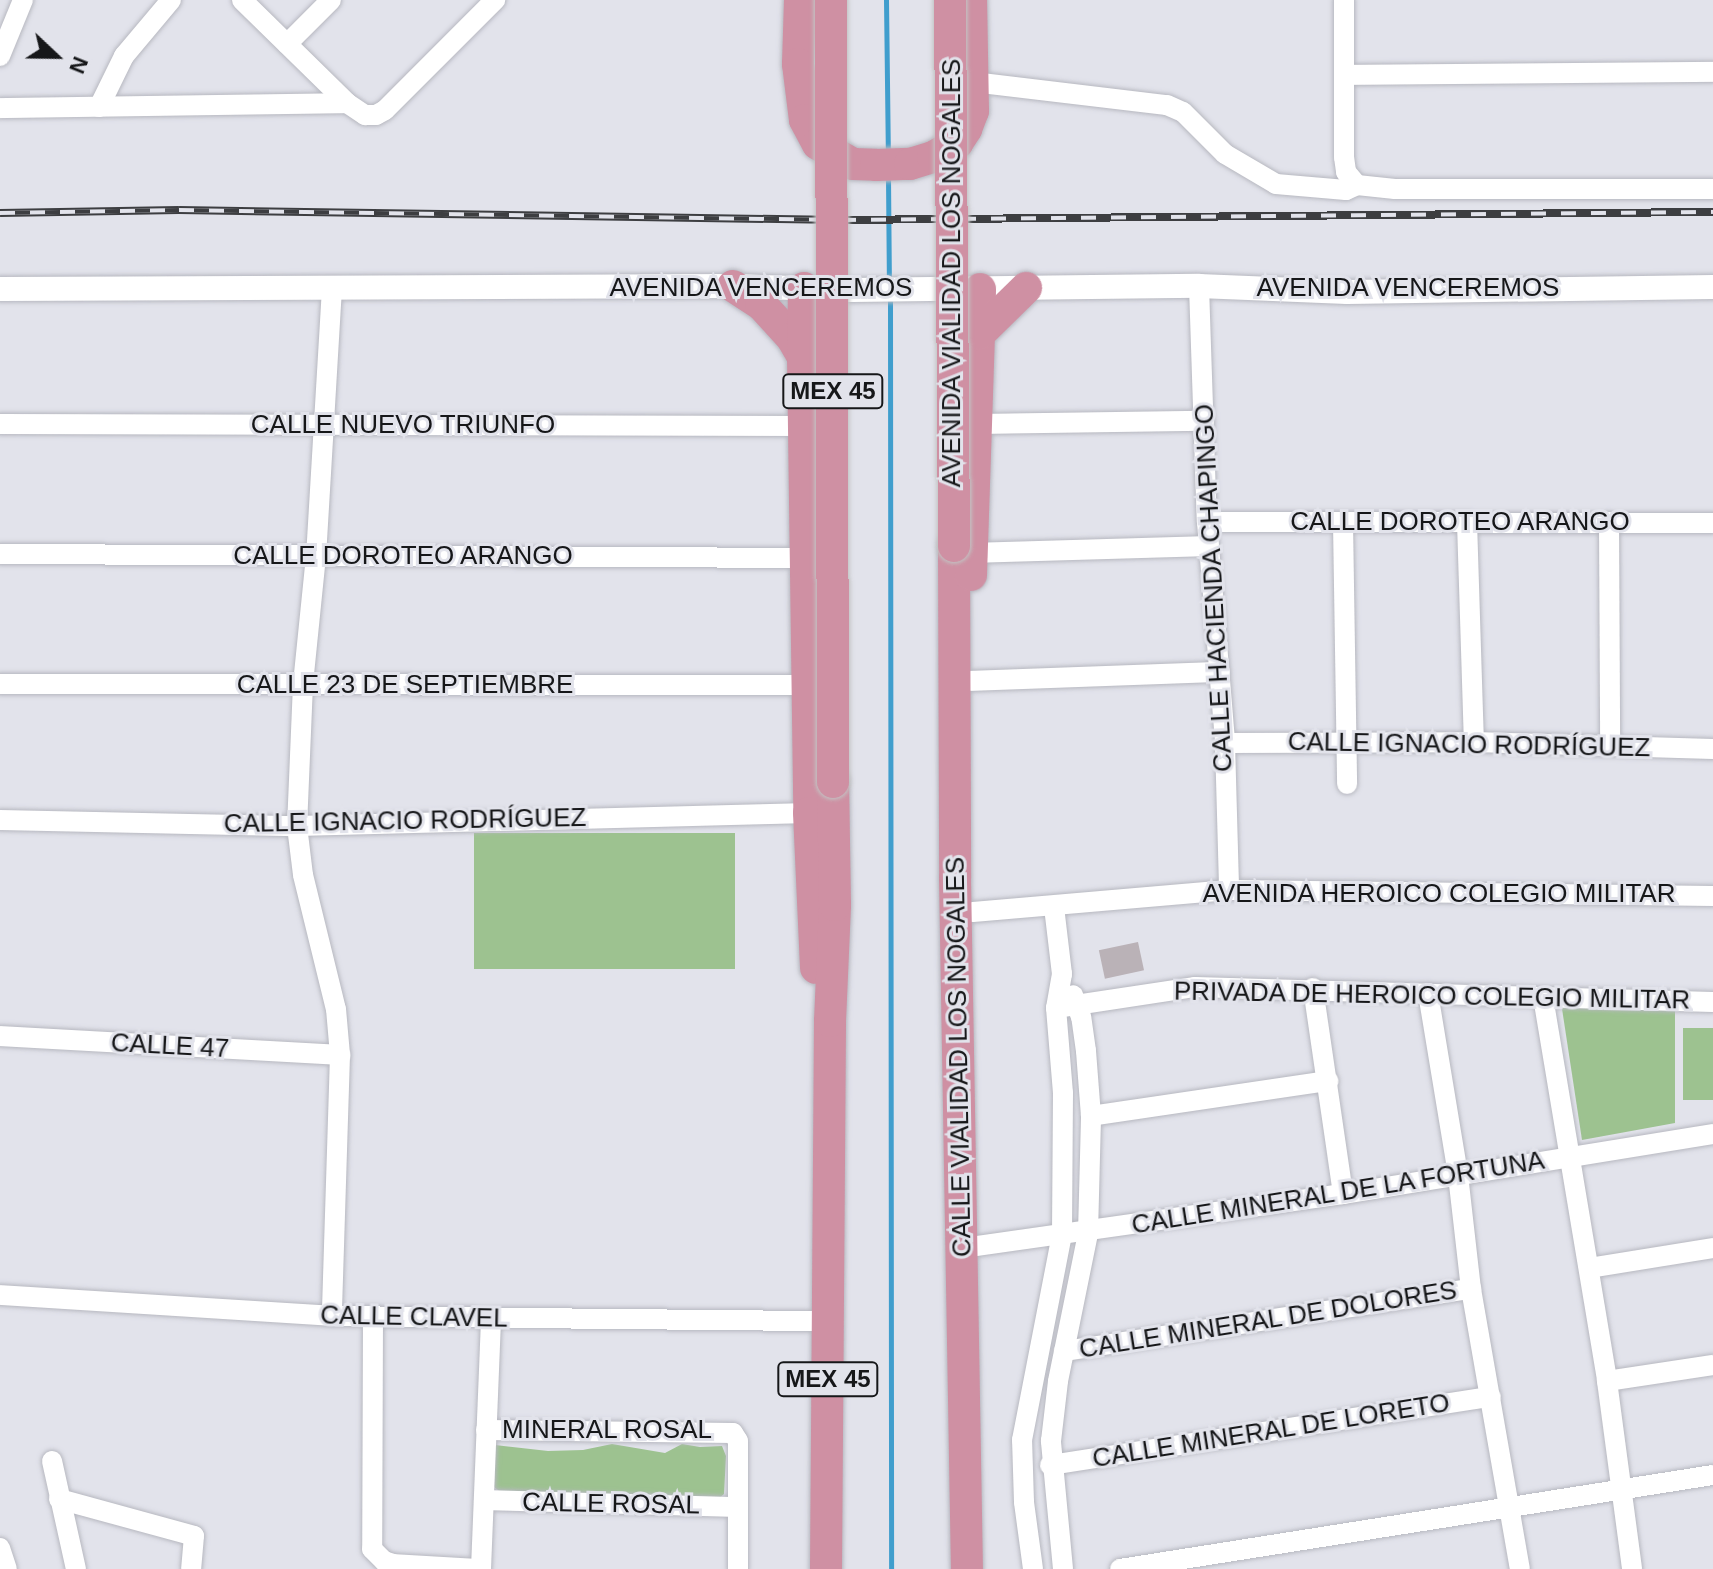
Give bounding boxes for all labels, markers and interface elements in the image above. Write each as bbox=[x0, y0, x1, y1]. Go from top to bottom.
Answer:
north arrow bbox=[16, 16, 96, 96]
text: N bbox=[64, 53, 93, 77]
street label: AVENIDA VIALIDAD LOS NOGALES bbox=[936, 58, 968, 488]
street label: AVENIDA VENCEREMOS bbox=[609, 272, 913, 304]
street label: AVENIDA VENCEREMOS bbox=[1256, 272, 1560, 304]
road number: MEX 45 bbox=[781, 371, 885, 411]
street label: CALLE HACIENDA CHAPINGO bbox=[1189, 403, 1239, 773]
street label: CALLE NUEVO TRIUNFO bbox=[251, 409, 555, 441]
street label: CALLE DOROTEO ARANGO bbox=[1290, 506, 1630, 538]
street label: CALLE DOROTEO ARANGO bbox=[233, 540, 573, 572]
street label: CALLE 23 DE SEPTIEMBRE bbox=[237, 669, 573, 701]
street label: CALLE IGNACIO RODRÍGUEZ bbox=[1287, 726, 1651, 764]
street label: CALLE IGNACIO RODRÍGUEZ bbox=[223, 802, 587, 840]
street label: CALLE VIALIDAD LOS NOGALES bbox=[940, 857, 978, 1257]
street label: AVENIDA HEROICO COLEGIO MILITAR bbox=[1202, 878, 1676, 910]
street label: PRIVADA DE HEROICO COLEGIO MILITAR bbox=[1173, 976, 1691, 1016]
street label: CALLE 47 bbox=[110, 1027, 230, 1065]
street label: CALLE MINERAL DE LA FORTUNA bbox=[1128, 1145, 1548, 1241]
street label: CALLE MINERAL DE DOLORES bbox=[1076, 1275, 1460, 1365]
street label: CALLE CLAVEL bbox=[320, 1300, 508, 1334]
road number: MEX 45 bbox=[776, 1359, 880, 1399]
street label: CALLE MINERAL DE LORETO bbox=[1090, 1387, 1452, 1475]
street label: MINERAL ROSAL bbox=[502, 1414, 712, 1446]
street label: CALLE ROSAL bbox=[522, 1487, 700, 1521]

